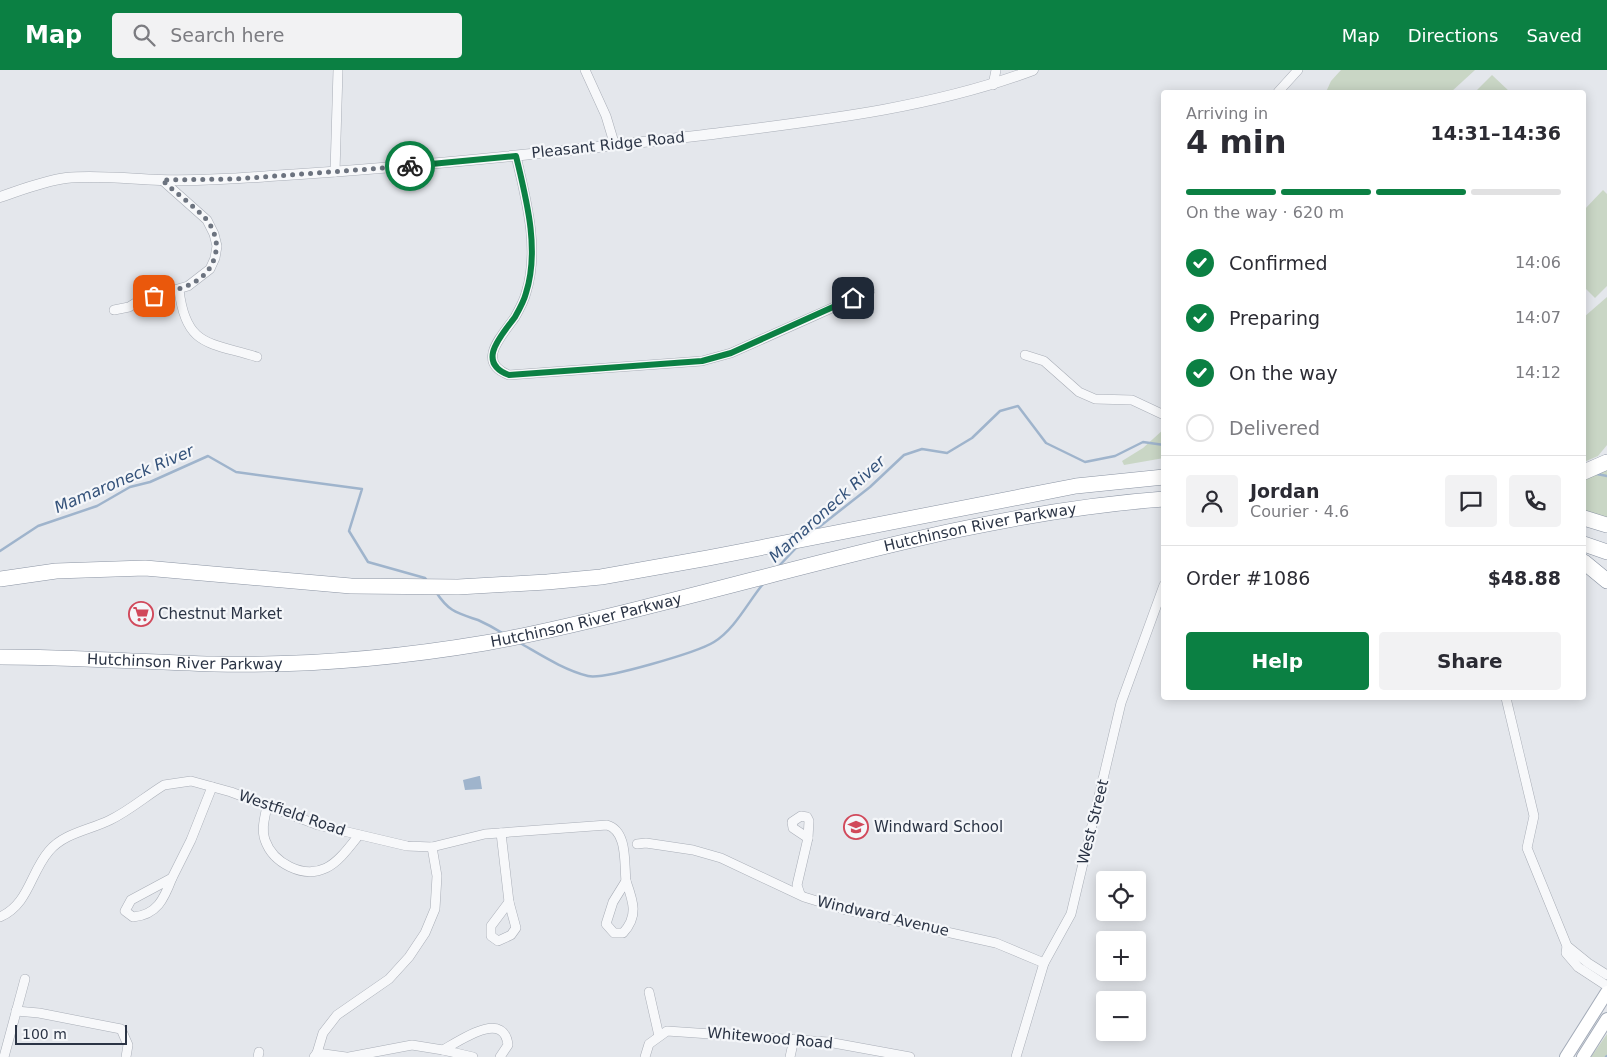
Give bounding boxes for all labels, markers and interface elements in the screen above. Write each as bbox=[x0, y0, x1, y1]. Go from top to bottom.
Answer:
search box bbox=[112, 13, 462, 58]
text: Map bbox=[25, 21, 82, 49]
icon: search bbox=[130, 21, 158, 49]
text: Search here bbox=[170, 24, 284, 46]
text: Map bbox=[1342, 25, 1380, 46]
text: Directions bbox=[1408, 25, 1498, 46]
text: Saved bbox=[1526, 25, 1582, 46]
text: Arriving in bbox=[1186, 104, 1268, 123]
text: 14:31–14:36 bbox=[1431, 122, 1561, 144]
text: 4 min bbox=[1186, 123, 1287, 161]
street label: Pleasant Ridge Road bbox=[530, 128, 686, 162]
courier bbox=[385, 141, 435, 191]
icon: bike bbox=[396, 152, 424, 180]
text: On the way · 620 m bbox=[1186, 203, 1344, 222]
icon: check bbox=[1186, 249, 1214, 277]
text: Confirmed bbox=[1229, 252, 1328, 274]
text: 14:06 bbox=[1515, 253, 1561, 272]
pin bbox=[133, 275, 175, 317]
pin bbox=[832, 277, 874, 319]
icon: bag bbox=[140, 282, 168, 310]
icon: home bbox=[839, 284, 867, 312]
icon: check bbox=[1186, 304, 1214, 332]
text: Preparing bbox=[1229, 307, 1320, 329]
text: 14:07 bbox=[1515, 308, 1561, 327]
icon: check bbox=[1186, 359, 1214, 387]
text: On the way bbox=[1229, 362, 1338, 384]
text: 14:12 bbox=[1515, 363, 1561, 382]
text: Delivered bbox=[1229, 417, 1320, 439]
water label: Mamaroneck River bbox=[51, 440, 198, 517]
water label: Mamaroneck River bbox=[765, 451, 890, 566]
button: person bbox=[1186, 475, 1238, 527]
button: chat bbox=[1445, 475, 1497, 527]
button: phone bbox=[1509, 475, 1561, 527]
text: Jordan bbox=[1250, 480, 1319, 502]
street label: Hutchinson River Parkway bbox=[882, 500, 1078, 555]
text: Courier · 4.6 bbox=[1250, 502, 1349, 521]
text: Order #1086 bbox=[1186, 567, 1310, 589]
text: $48.88 bbox=[1488, 567, 1561, 589]
street label: Hutchinson River Parkway bbox=[489, 589, 684, 651]
supermarket icon: Chestnut Market bbox=[128, 601, 154, 627]
place label: Chestnut Market bbox=[158, 605, 282, 623]
button: Help bbox=[1186, 632, 1369, 690]
button: Share bbox=[1379, 632, 1561, 690]
street label: Hutchinson River Parkway bbox=[87, 650, 283, 673]
street label: West Street bbox=[1074, 777, 1112, 866]
street label: Westfield Road bbox=[236, 786, 348, 840]
school or university icon: Windward School bbox=[843, 814, 869, 840]
place label: Windward School bbox=[874, 818, 1003, 836]
map controls bbox=[1096, 871, 1146, 1041]
button: locate bbox=[1096, 871, 1146, 921]
street label: Windward Avenue bbox=[815, 892, 951, 940]
button: + bbox=[1096, 931, 1146, 981]
button: − bbox=[1096, 991, 1146, 1041]
scale bar bbox=[15, 1022, 128, 1045]
street label: Whitewood Road bbox=[706, 1024, 834, 1052]
text: 100 m bbox=[22, 1026, 67, 1042]

